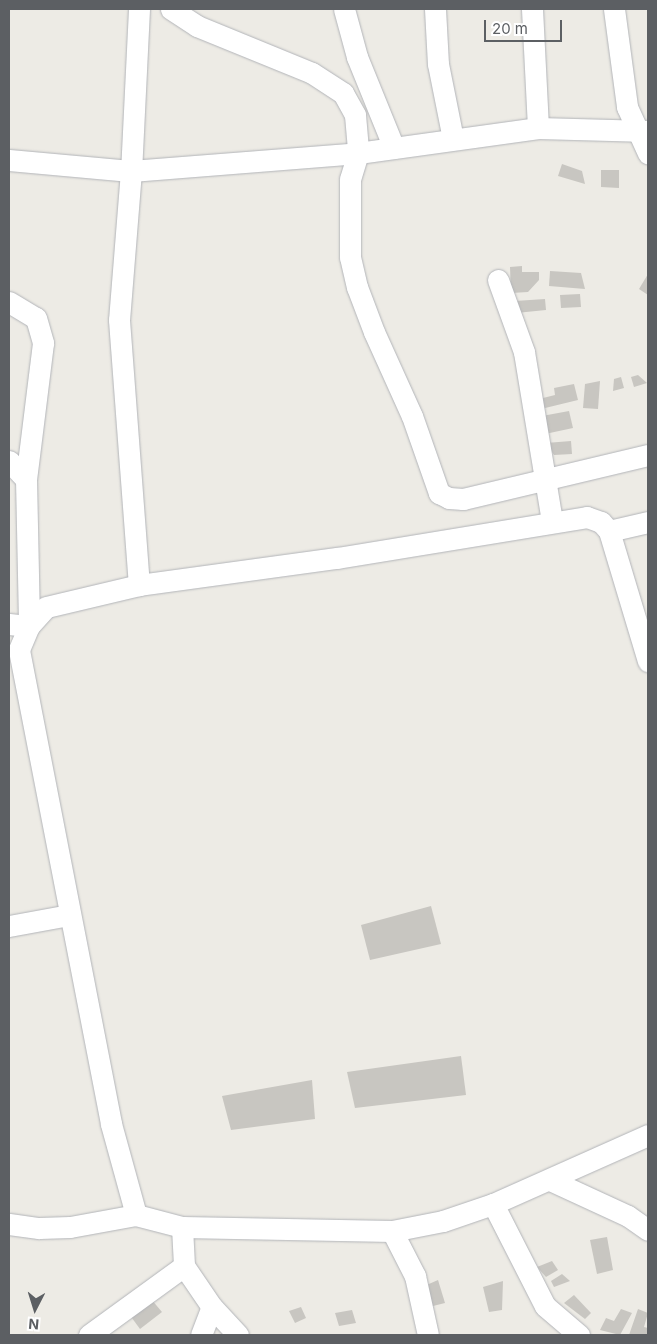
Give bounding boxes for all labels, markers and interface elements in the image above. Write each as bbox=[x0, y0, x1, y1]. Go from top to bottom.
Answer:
scale bar bbox=[487, 10, 564, 42]
text: 20 m bbox=[492, 19, 528, 38]
north arrow bbox=[10, 1284, 60, 1334]
text: N bbox=[28, 1316, 40, 1333]

